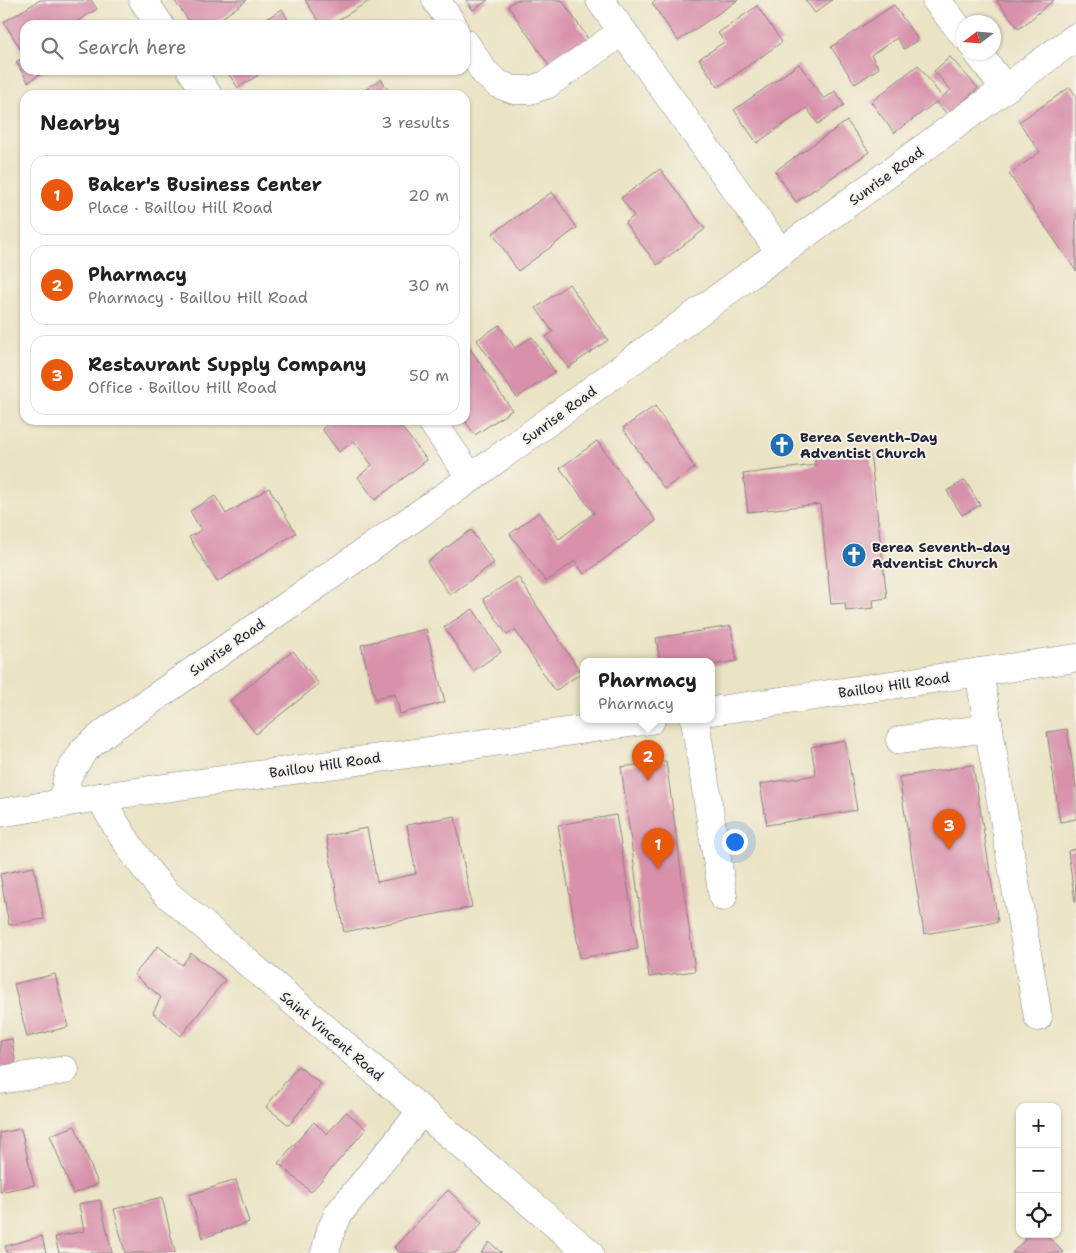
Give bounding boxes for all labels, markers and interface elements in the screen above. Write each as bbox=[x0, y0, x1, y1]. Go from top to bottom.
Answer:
north arrow bbox=[956, 15, 1001, 60]
search box bbox=[20, 20, 470, 75]
icon: search bbox=[38, 34, 66, 62]
text: Search here bbox=[78, 35, 187, 60]
text: Nearby bbox=[40, 109, 120, 137]
text: 3 results bbox=[381, 112, 450, 133]
street label: Sunrise Road bbox=[845, 143, 927, 209]
text: Baker's Business Center bbox=[88, 172, 322, 197]
text: 1 bbox=[53, 185, 61, 206]
text: 20 m bbox=[408, 185, 449, 206]
text: Place · Baillou Hill Road bbox=[88, 197, 273, 218]
text: Pharmacy bbox=[88, 262, 187, 287]
text: 2 bbox=[51, 275, 63, 296]
text: 30 m bbox=[408, 275, 449, 296]
text: Pharmacy · Baillou Hill Road bbox=[88, 287, 308, 308]
text: Restaurant Supply Company bbox=[88, 352, 366, 377]
text: 3 bbox=[51, 365, 63, 386]
text: 50 m bbox=[409, 365, 449, 386]
text: Office · Baillou Hill Road bbox=[88, 377, 277, 398]
street label: Sunrise Road bbox=[518, 382, 600, 448]
place label: Berea Seventh-Day Adventist Church bbox=[800, 428, 938, 462]
church icon: Berea Seventh-Day Adventist Church bbox=[769, 432, 795, 458]
place label: Berea Seventh-day Adventist Church bbox=[872, 538, 1010, 572]
church icon: Berea Seventh-day Adventist Church bbox=[841, 542, 867, 568]
street label: Sunrise Road bbox=[186, 614, 268, 680]
popup bbox=[580, 658, 715, 723]
text: Pharmacy bbox=[598, 668, 697, 693]
street label: Baillou Hill Road bbox=[837, 668, 951, 702]
text: Pharmacy bbox=[598, 693, 674, 714]
pin: 2 bbox=[632, 740, 664, 781]
street label: Baillou Hill Road bbox=[268, 748, 382, 782]
pin: 3 bbox=[933, 809, 965, 850]
pin: 1 bbox=[642, 828, 674, 869]
your location bbox=[722, 829, 748, 855]
street label: Saint Vincent Road bbox=[276, 987, 388, 1085]
map controls bbox=[1016, 1103, 1061, 1238]
button: + bbox=[1016, 1103, 1061, 1148]
button: − bbox=[1016, 1148, 1061, 1193]
button: locate bbox=[1016, 1193, 1061, 1238]

